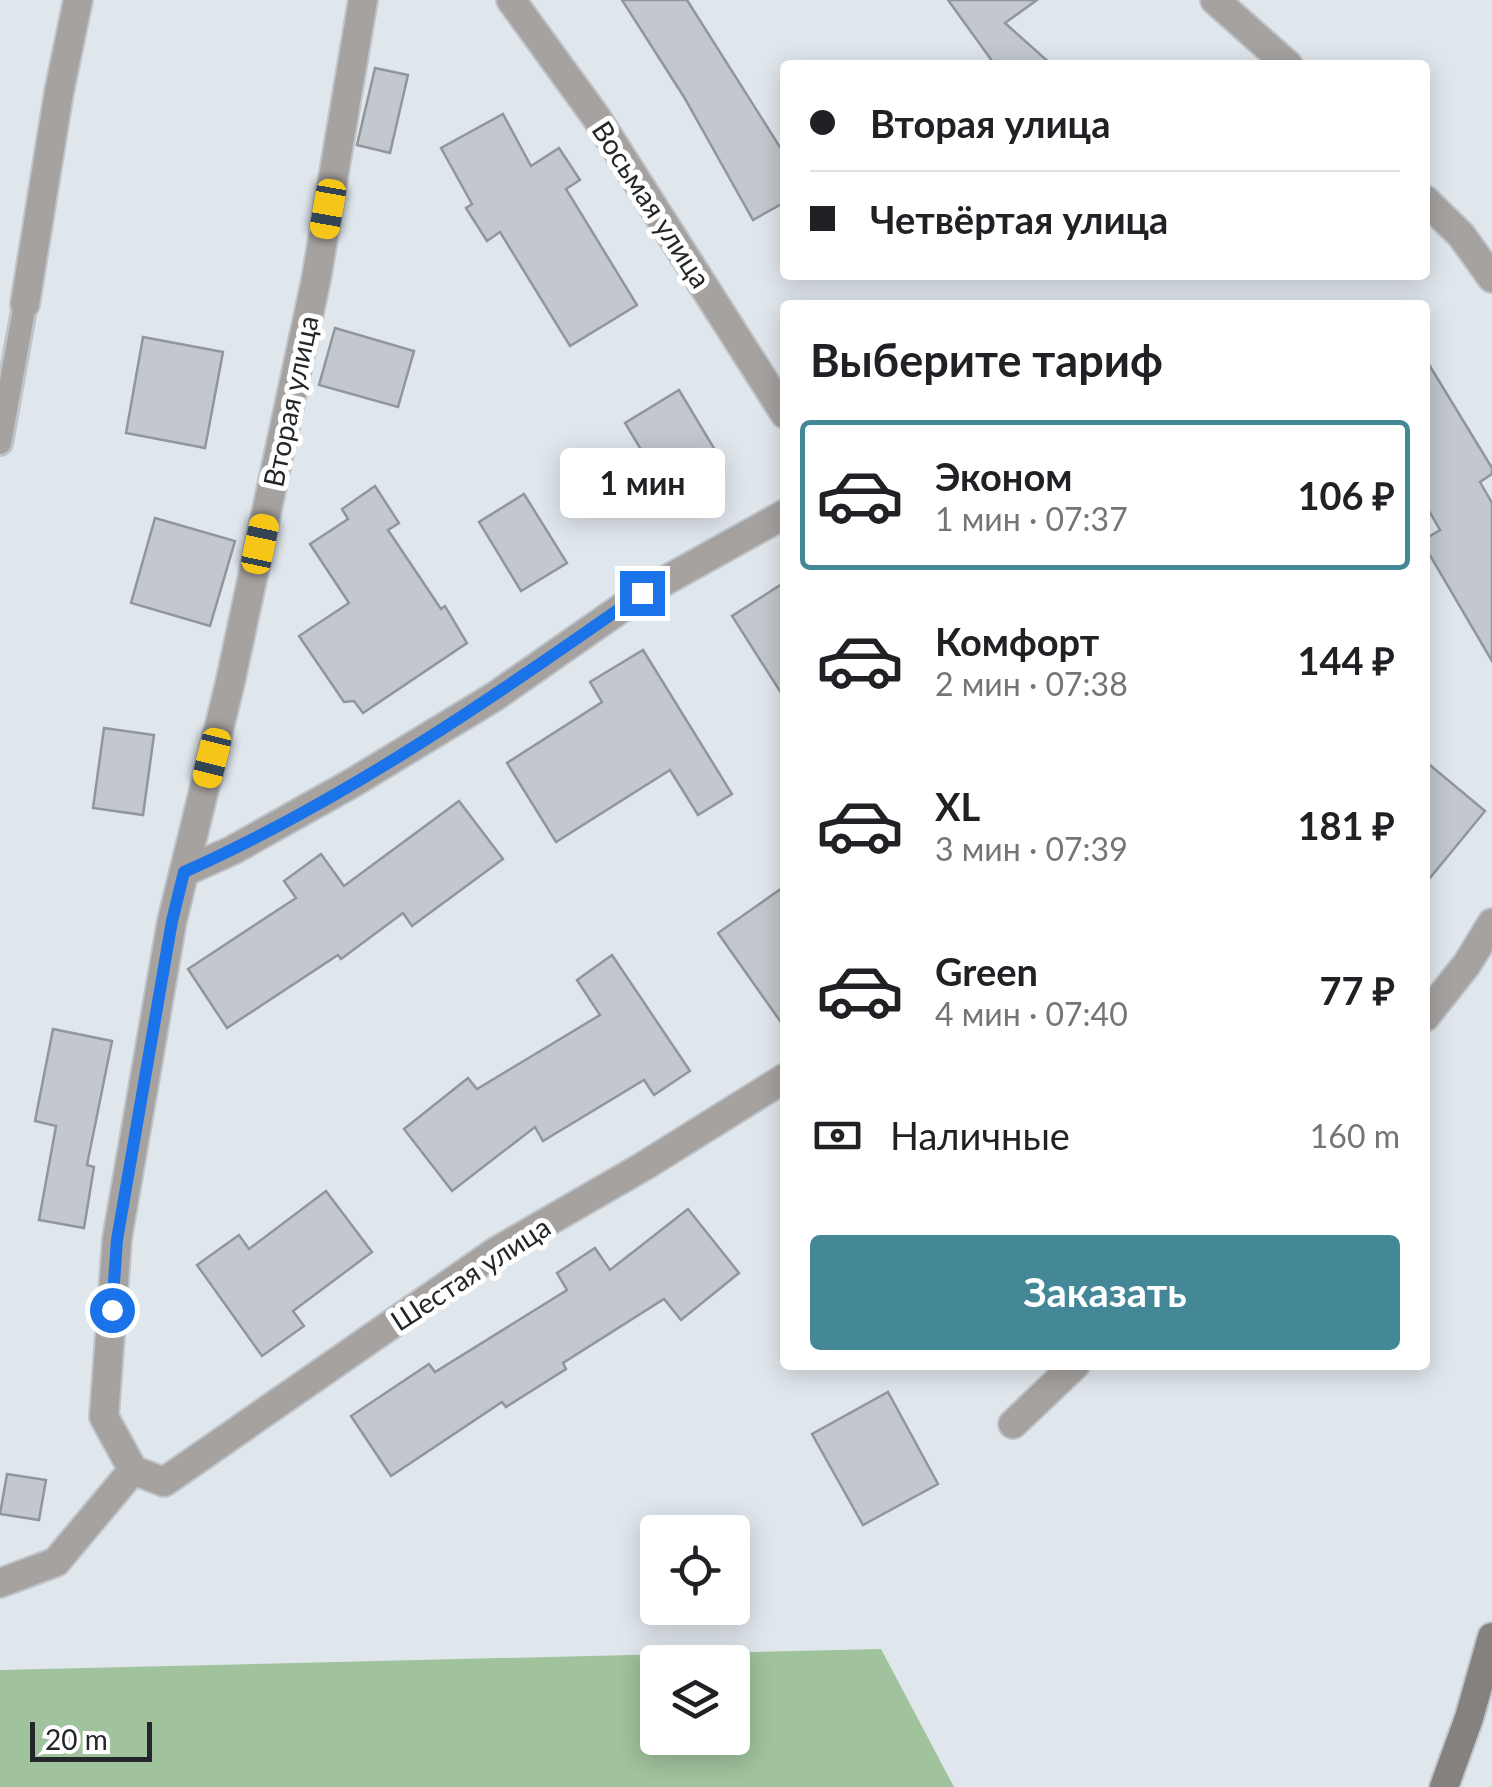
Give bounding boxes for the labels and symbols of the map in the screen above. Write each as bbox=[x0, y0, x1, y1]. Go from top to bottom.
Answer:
street label: Восьмая улица bbox=[586, 114, 718, 294]
car bbox=[308, 177, 348, 241]
street label: Вторая улица bbox=[255, 312, 325, 490]
callout: 1 мин bbox=[560, 448, 724, 518]
car bbox=[239, 512, 281, 576]
route end bbox=[620, 571, 665, 616]
car bbox=[190, 725, 234, 791]
street label: Шестая улица bbox=[384, 1209, 556, 1337]
route start bbox=[90, 1288, 135, 1333]
scale bar bbox=[30, 1717, 152, 1762]

